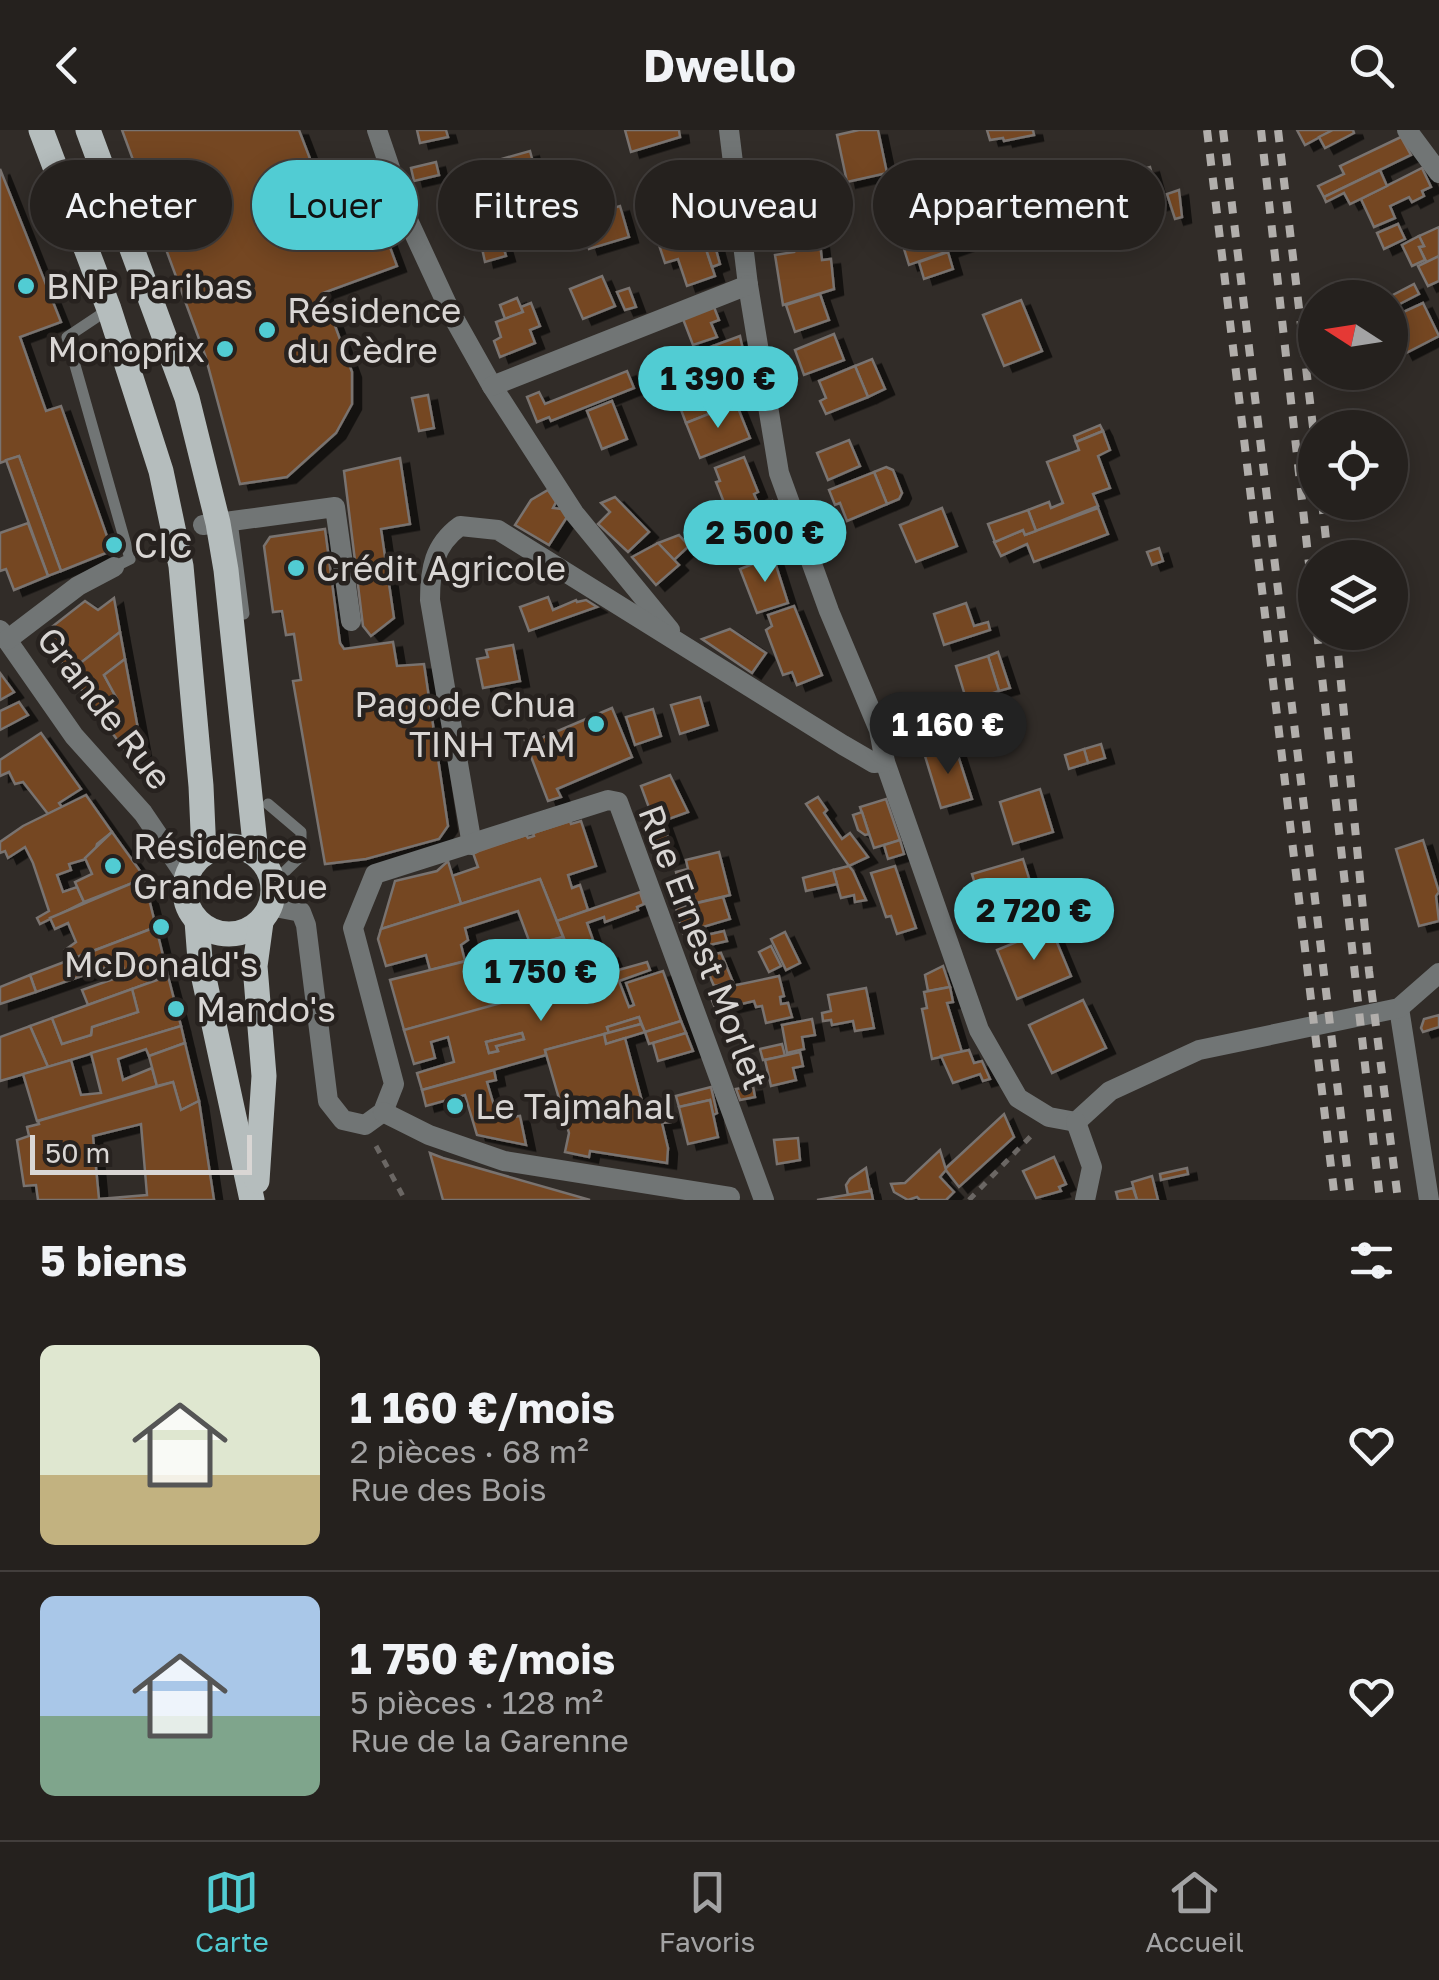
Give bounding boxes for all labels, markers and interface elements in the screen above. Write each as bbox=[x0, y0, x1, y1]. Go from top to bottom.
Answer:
icon: back bbox=[40, 38, 95, 93]
text: Dwello bbox=[643, 38, 796, 92]
icon: search bbox=[1344, 38, 1399, 93]
chip: Acheter bbox=[30, 160, 232, 250]
chip: Louer bbox=[252, 160, 418, 250]
chip: Filtres bbox=[438, 160, 615, 250]
chip: Nouveau bbox=[635, 160, 853, 250]
chip: Appartement bbox=[873, 160, 1165, 250]
place label: BNP Paribas bbox=[46, 265, 253, 307]
marker: BNP Paribas bbox=[15, 275, 37, 297]
north arrow bbox=[1298, 280, 1408, 390]
map controls bbox=[1298, 280, 1408, 650]
place label: Résidence du Cèdre bbox=[287, 289, 461, 371]
marker: Résidence du Cèdre bbox=[256, 319, 278, 341]
place label: Monoprix bbox=[48, 328, 205, 370]
marker: Monoprix bbox=[214, 338, 236, 360]
pin: 1 390 € bbox=[626, 346, 810, 431]
text: 1 390 € bbox=[660, 359, 776, 397]
button: locate bbox=[1298, 410, 1408, 520]
pin: 2 500 € bbox=[673, 500, 857, 585]
text: 2 500 € bbox=[705, 513, 825, 551]
place label: CIC bbox=[134, 524, 193, 566]
marker: CIC bbox=[103, 534, 125, 556]
button: layers bbox=[1298, 540, 1408, 650]
place label: Crédit Agricole bbox=[316, 547, 566, 589]
marker: Crédit Agricole bbox=[285, 557, 307, 579]
street label: Grande Rue bbox=[29, 618, 181, 798]
place label: Pagode Chua TINH TAM bbox=[354, 683, 576, 765]
pin: 1 160 € bbox=[856, 692, 1040, 777]
text: 1 160 € bbox=[892, 705, 1004, 743]
marker: Pagode Chua TINH TAM bbox=[585, 713, 607, 735]
street label: Rue Ernest Morlet bbox=[630, 799, 778, 1095]
place label: Résidence Grande Rue bbox=[133, 825, 327, 907]
marker: Résidence Grande Rue bbox=[102, 855, 124, 877]
pin: 2 720 € bbox=[942, 878, 1126, 963]
text: 2 720 € bbox=[976, 891, 1092, 929]
marker: McDonald's bbox=[150, 916, 172, 938]
pin: 1 750 € bbox=[449, 939, 633, 1024]
place label: McDonald's bbox=[64, 943, 258, 985]
text: 1 750 € bbox=[485, 952, 597, 990]
place label: Mando's bbox=[196, 988, 336, 1030]
marker: Mando's bbox=[165, 998, 187, 1020]
place label: Le Tajmahal bbox=[475, 1085, 675, 1127]
marker: Le Tajmahal bbox=[444, 1095, 466, 1117]
scale bar bbox=[30, 1130, 252, 1174]
text: 50 m bbox=[45, 1136, 110, 1169]
icon: filters bbox=[1344, 1233, 1399, 1288]
text: 5 biens bbox=[40, 1235, 187, 1285]
text: 1 160 €/mois bbox=[350, 1382, 615, 1432]
icon: home bbox=[120, 1385, 240, 1505]
icon: heart bbox=[1344, 1418, 1399, 1473]
text: 2 pièces · 68 m² bbox=[350, 1432, 589, 1470]
text: Rue des Bois bbox=[350, 1470, 546, 1508]
text: 1 750 €/mois bbox=[350, 1633, 615, 1683]
icon: home bbox=[120, 1636, 240, 1756]
icon: heart bbox=[1344, 1669, 1399, 1724]
text: 5 pièces · 128 m² bbox=[350, 1683, 603, 1721]
text: Rue de la Garenne bbox=[350, 1721, 629, 1759]
tab: Carte bbox=[195, 1865, 269, 1958]
tab: Favoris bbox=[659, 1865, 755, 1958]
tab: Accueil bbox=[1145, 1865, 1244, 1958]

